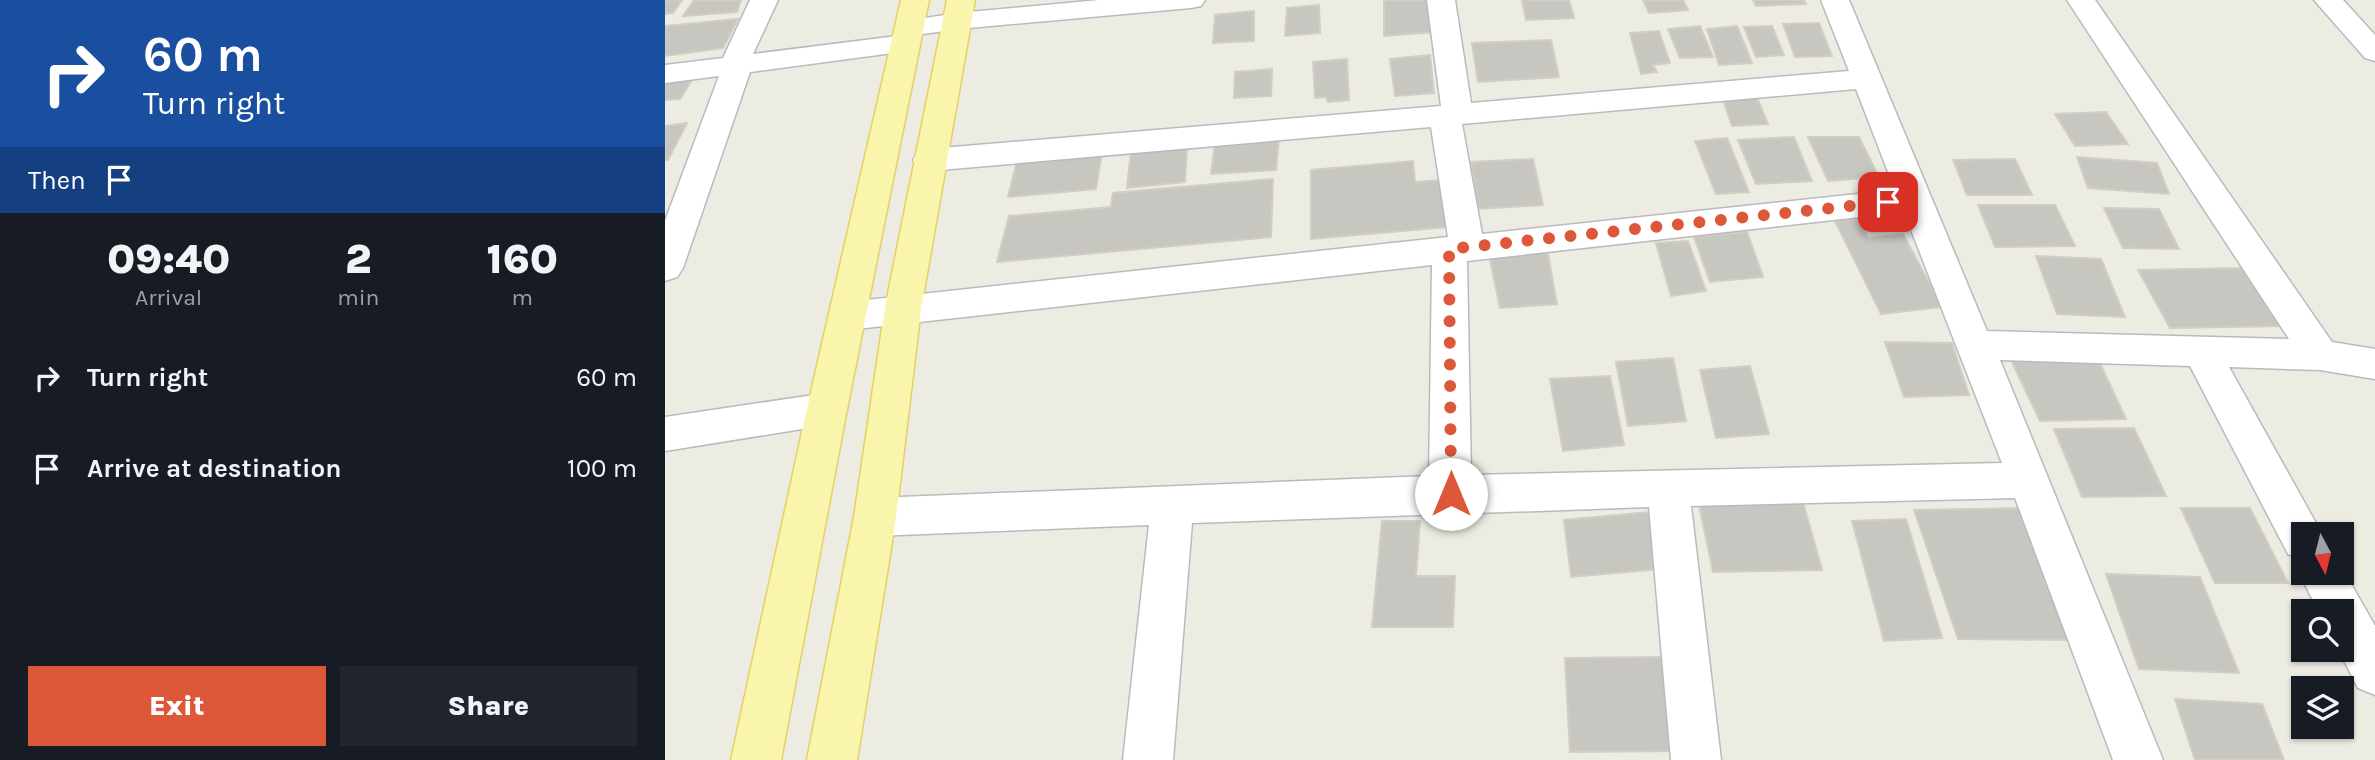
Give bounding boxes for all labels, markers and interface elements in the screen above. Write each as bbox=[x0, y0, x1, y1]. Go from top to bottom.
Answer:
text: 60 m bbox=[143, 26, 263, 83]
icon: right bbox=[28, 28, 119, 119]
text: Turn right bbox=[143, 85, 285, 122]
icon: arrive bbox=[100, 161, 138, 199]
text: Then bbox=[28, 165, 86, 196]
pin bbox=[1858, 172, 1918, 232]
icon: arrive bbox=[1869, 183, 1907, 221]
text: 09:40 bbox=[107, 234, 230, 284]
text: 2 bbox=[345, 234, 372, 284]
text: 160 bbox=[487, 234, 558, 284]
text: Arrival bbox=[135, 284, 202, 311]
text: min bbox=[337, 284, 380, 311]
text: m bbox=[511, 284, 533, 311]
icon: right bbox=[28, 359, 66, 397]
text: Turn right bbox=[87, 362, 208, 393]
text: 60 m bbox=[576, 362, 637, 393]
icon: arrive bbox=[28, 450, 66, 488]
text: Arrive at destination bbox=[87, 453, 341, 484]
text: 100 m bbox=[567, 453, 637, 484]
position arrow bbox=[1414, 457, 1488, 531]
north arrow bbox=[2291, 522, 2354, 584]
map controls bbox=[2291, 522, 2354, 739]
button: search bbox=[2291, 599, 2354, 662]
button: Exit bbox=[28, 666, 326, 746]
button: Share bbox=[340, 666, 637, 746]
button: layers bbox=[2291, 676, 2354, 739]

